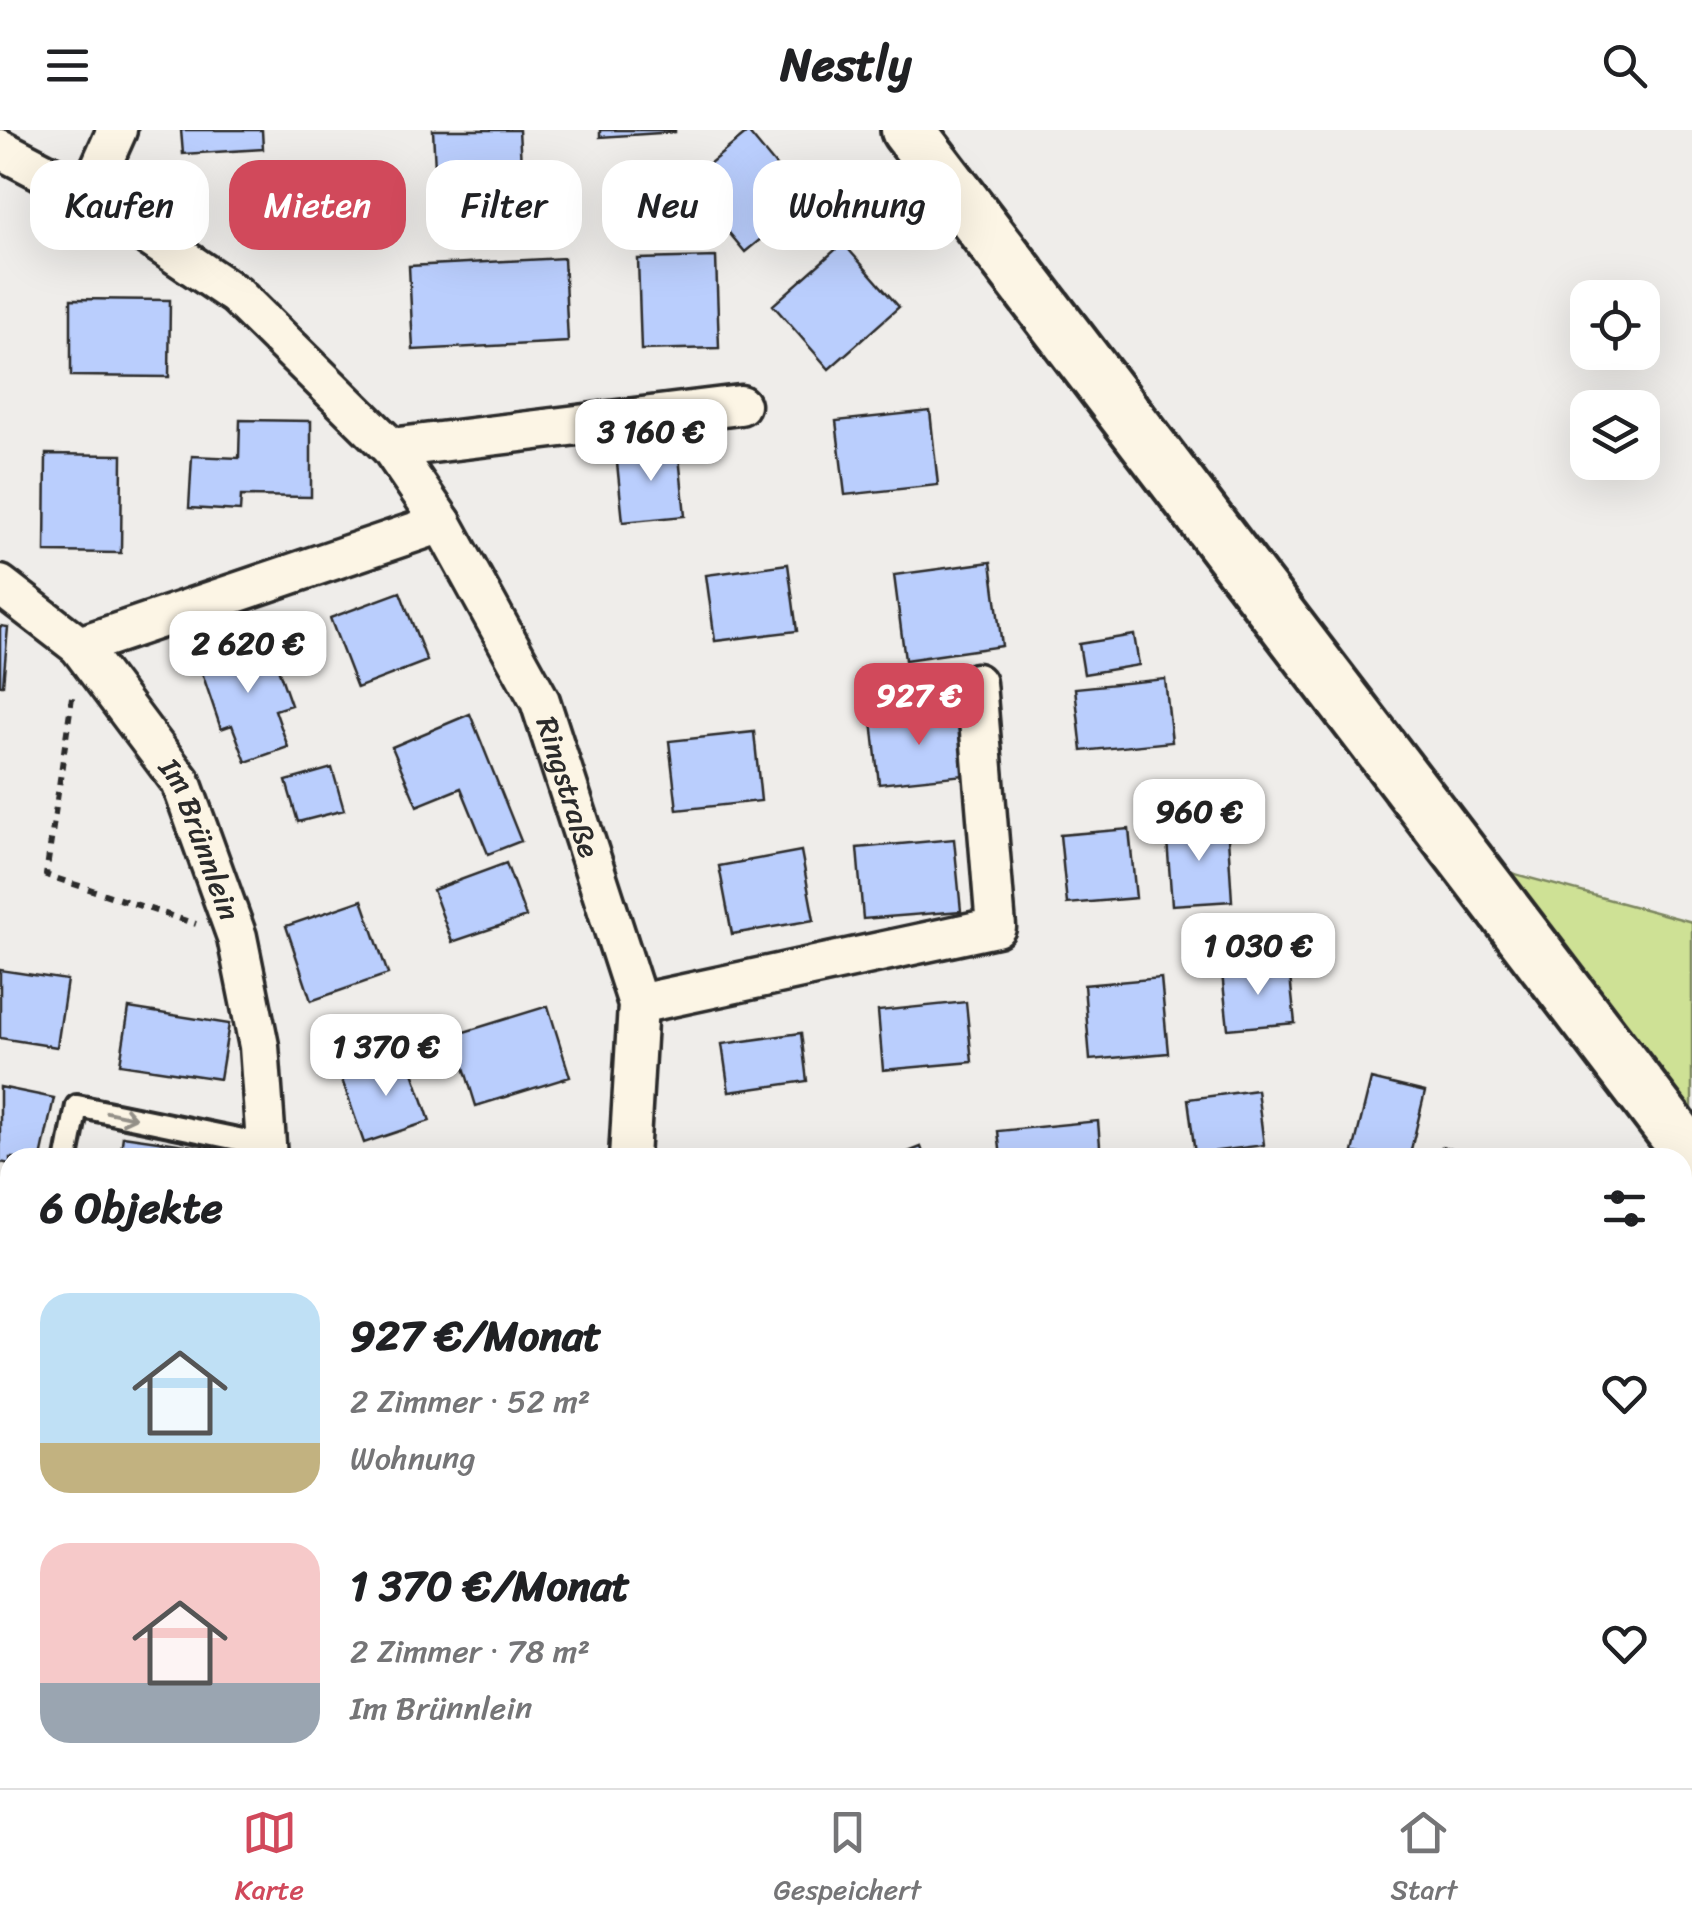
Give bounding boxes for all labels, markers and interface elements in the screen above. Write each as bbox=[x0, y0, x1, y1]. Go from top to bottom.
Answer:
text: Nestly bbox=[781, 25, 911, 105]
icon: menu bbox=[40, 38, 95, 93]
icon: search bbox=[1597, 38, 1652, 93]
chip: Kaufen bbox=[30, 160, 209, 250]
chip: Mieten bbox=[229, 160, 406, 250]
chip: Filter bbox=[426, 160, 582, 250]
chip: Neu bbox=[602, 160, 733, 250]
chip: Wohnung bbox=[753, 160, 961, 250]
map controls bbox=[1570, 280, 1660, 480]
button: locate bbox=[1570, 280, 1660, 370]
button: layers bbox=[1570, 390, 1660, 480]
pin: 3 160 € bbox=[559, 399, 743, 484]
text: 3 160 € bbox=[597, 403, 705, 460]
pin: 2 620 € bbox=[156, 611, 340, 696]
text: 2 620 € bbox=[191, 615, 305, 672]
pin: 927 € bbox=[849, 663, 989, 748]
text: 927 € bbox=[876, 667, 962, 724]
street label: Ringstraße bbox=[520, 709, 616, 865]
street label: Im Brünnlein bbox=[144, 745, 256, 928]
pin: 960 € bbox=[1129, 779, 1269, 864]
text: 960 € bbox=[1155, 783, 1243, 840]
pin: 1 030 € bbox=[1166, 913, 1350, 998]
text: 1 030 € bbox=[1203, 917, 1313, 974]
pin: 1 370 € bbox=[294, 1014, 478, 1099]
text: 1 370 € bbox=[332, 1018, 440, 1075]
one-way arrow bbox=[104, 1106, 136, 1125]
text: 6 Objekte bbox=[40, 1171, 223, 1245]
icon: filters bbox=[1597, 1181, 1652, 1236]
text: 927 €/Monat bbox=[350, 1299, 601, 1373]
icon: home bbox=[120, 1333, 240, 1453]
icon: heart bbox=[1597, 1366, 1652, 1421]
text: 2 Zimmer · 52 m² bbox=[350, 1373, 590, 1430]
text: Wohnung bbox=[350, 1430, 476, 1487]
text: 1 370 €/Monat bbox=[350, 1549, 630, 1623]
icon: home bbox=[120, 1583, 240, 1703]
icon: heart bbox=[1597, 1616, 1652, 1671]
text: 2 Zimmer · 78 m² bbox=[350, 1623, 590, 1680]
text: Im Brünnlein bbox=[350, 1680, 532, 1737]
tab: Karte bbox=[235, 1805, 304, 1914]
tab: Gespeichert bbox=[774, 1805, 921, 1914]
tab: Start bbox=[1391, 1805, 1457, 1914]

